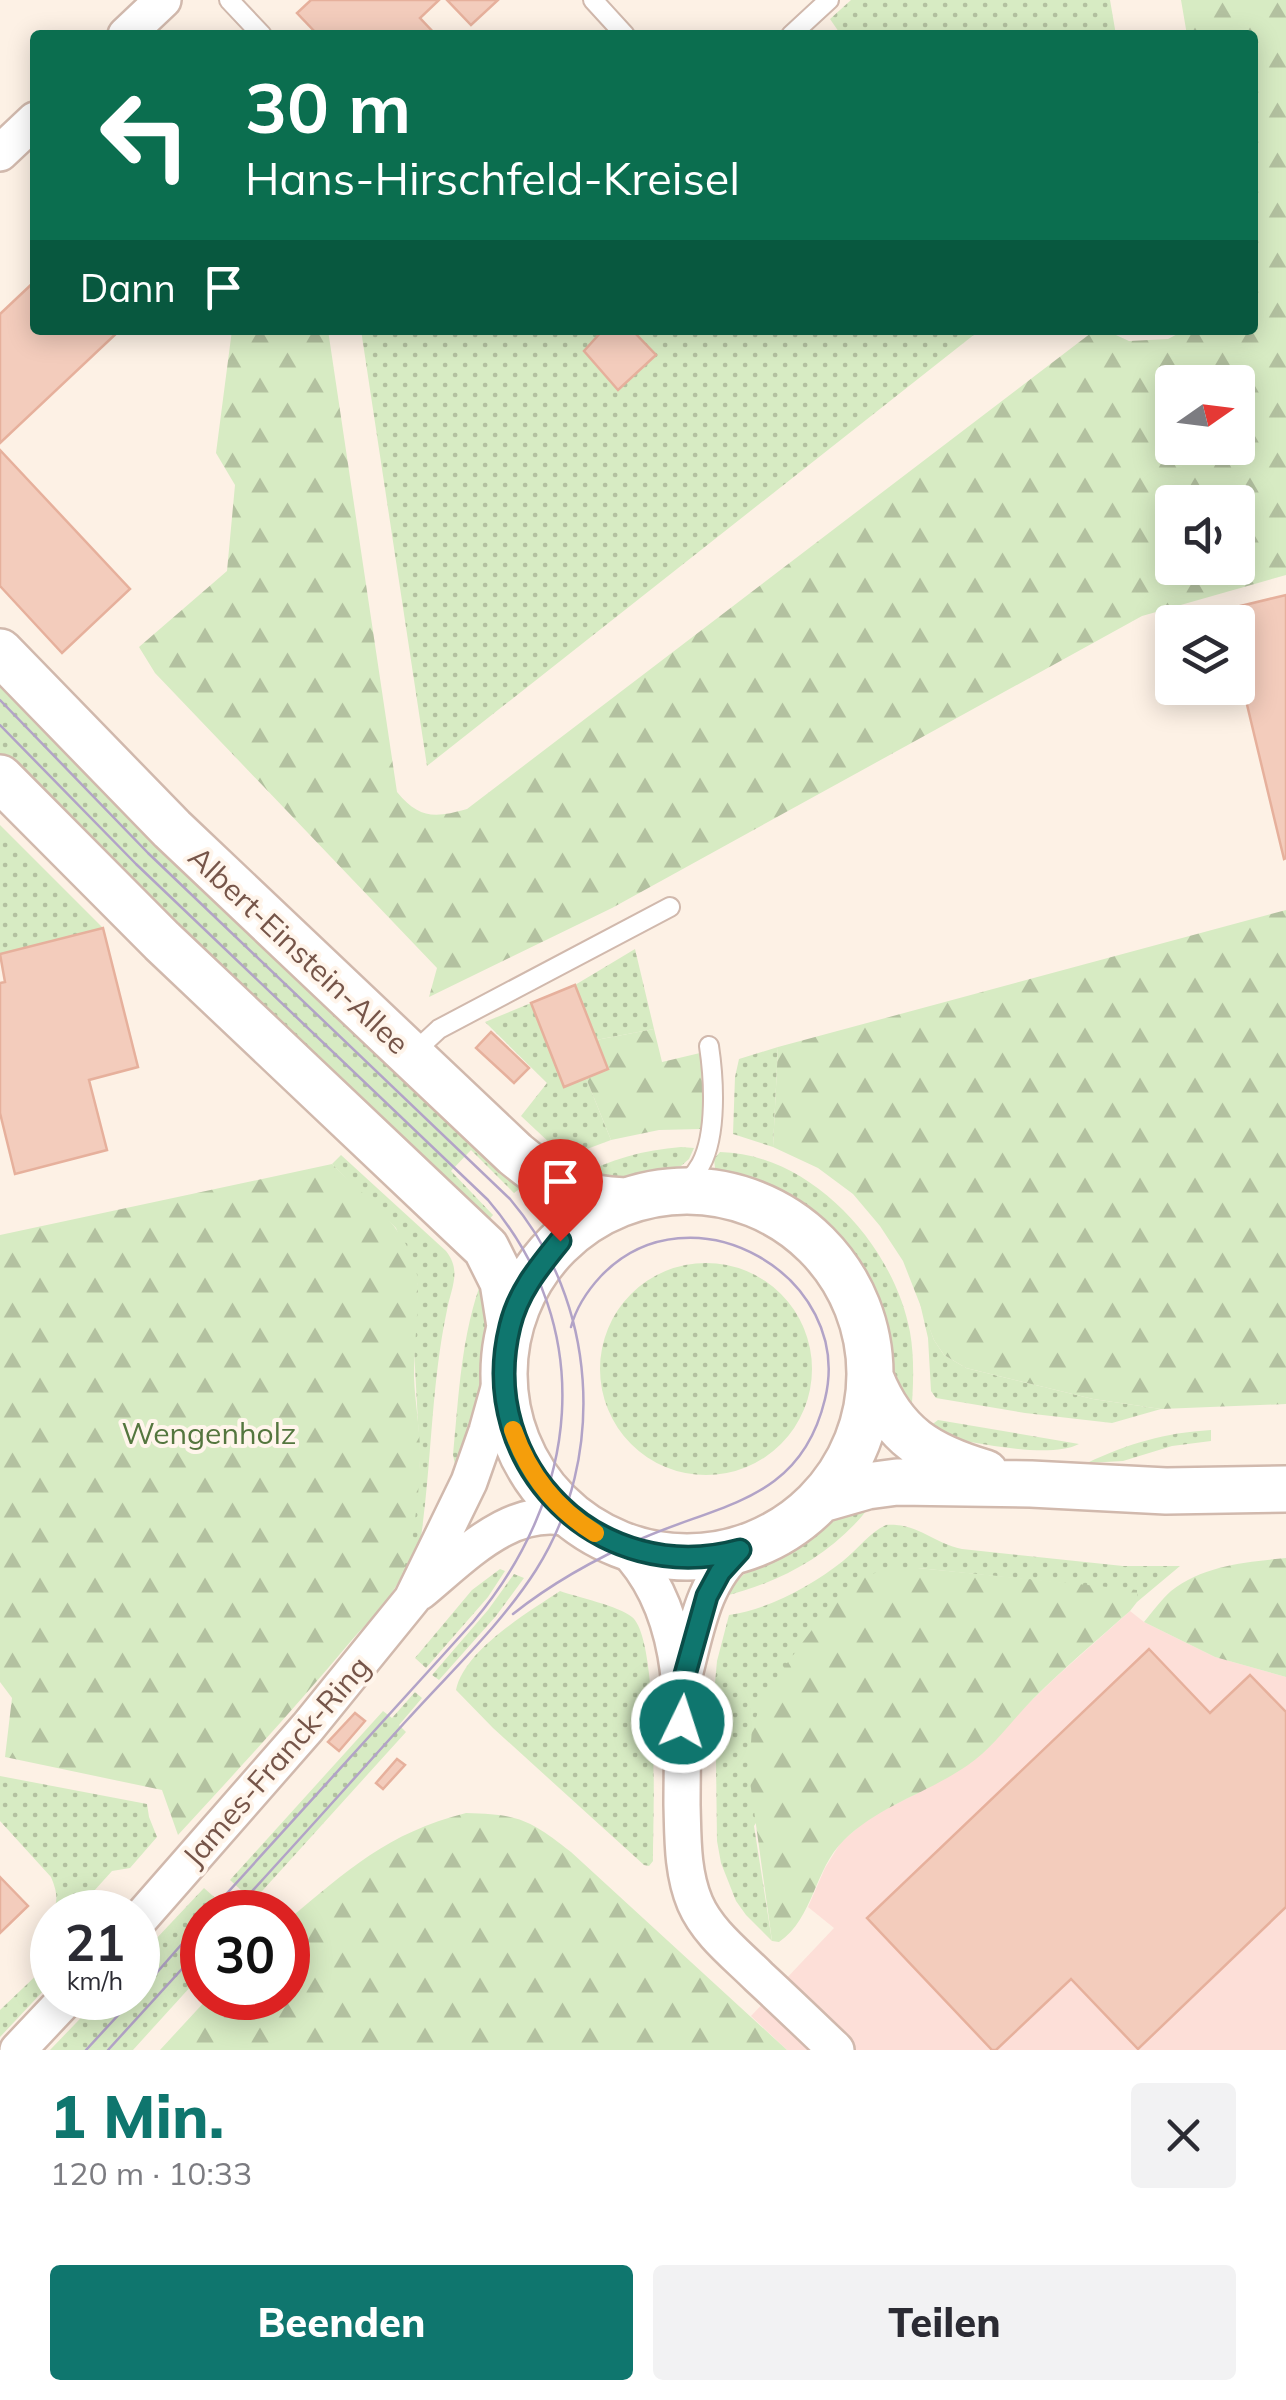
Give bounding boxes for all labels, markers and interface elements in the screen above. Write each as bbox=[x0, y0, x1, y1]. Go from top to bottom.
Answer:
text: 30 m bbox=[245, 63, 411, 151]
icon: left bbox=[80, 70, 210, 200]
text: Hans-Hirschfeld-Kreisel bbox=[245, 150, 740, 206]
icon: arrive bbox=[196, 260, 251, 315]
text: Dann bbox=[80, 264, 176, 312]
north arrow bbox=[1155, 365, 1255, 465]
map controls bbox=[1155, 365, 1255, 705]
button: sound bbox=[1155, 485, 1255, 585]
button: layers bbox=[1155, 605, 1255, 705]
street label: Albert-Einstein-Allee bbox=[181, 838, 417, 1062]
pin bbox=[518, 1139, 603, 1242]
icon: arrive bbox=[533, 1154, 588, 1209]
park label: Wengenholz bbox=[122, 1414, 296, 1452]
street label: James-Franck-Ring bbox=[174, 1648, 378, 1874]
position arrow bbox=[630, 1670, 734, 1774]
speed limit sign: 30 bbox=[180, 1890, 310, 2020]
text: 21 bbox=[65, 1911, 125, 1974]
text: km/h bbox=[67, 1965, 123, 1996]
text: 1 Min. bbox=[50, 2078, 224, 2153]
button: close bbox=[1131, 2083, 1236, 2188]
text: 120 m · 10:33 bbox=[50, 2153, 252, 2193]
button: Beenden bbox=[50, 2265, 633, 2380]
button: Teilen bbox=[653, 2265, 1236, 2380]

